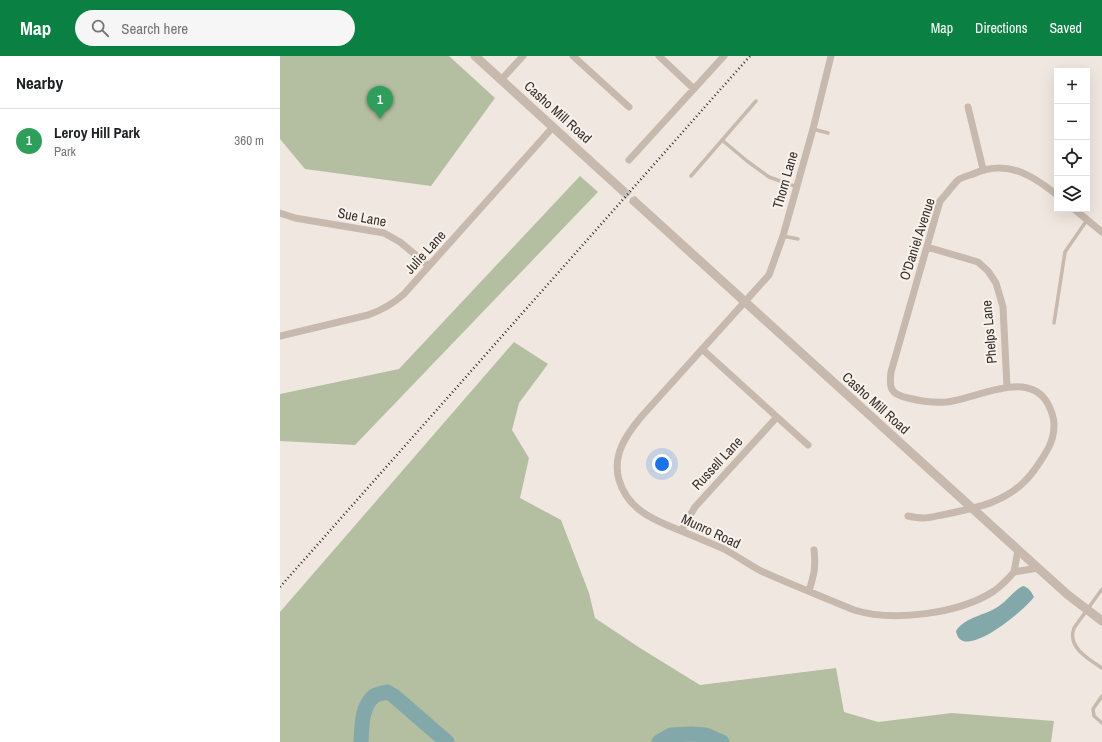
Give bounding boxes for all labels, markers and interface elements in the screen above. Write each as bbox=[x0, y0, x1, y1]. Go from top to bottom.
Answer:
search box bbox=[75, 10, 355, 46]
text: Map bbox=[20, 15, 51, 41]
icon: search bbox=[89, 17, 111, 39]
text: Search here bbox=[121, 18, 188, 39]
text: Map bbox=[931, 19, 953, 37]
text: Directions bbox=[975, 19, 1027, 37]
text: Saved bbox=[1049, 19, 1082, 37]
map controls bbox=[1054, 68, 1090, 212]
button: + bbox=[1054, 68, 1090, 104]
text: Nearby bbox=[16, 71, 63, 94]
street label: Casho Mill Road bbox=[520, 77, 596, 147]
pin: 1 bbox=[367, 86, 393, 119]
button: − bbox=[1054, 104, 1090, 140]
text: Leroy Hill Park bbox=[54, 122, 140, 143]
text: 1 bbox=[26, 132, 32, 149]
text: 360 m bbox=[234, 132, 264, 149]
button: locate bbox=[1054, 140, 1090, 176]
text: Park bbox=[54, 143, 76, 160]
street label: Thorn Lane bbox=[768, 149, 802, 211]
button: layers bbox=[1054, 176, 1090, 212]
street label: O'Daniel Avenue bbox=[895, 196, 939, 282]
street label: Sue Lane bbox=[336, 203, 388, 231]
street label: Julie Lane bbox=[401, 226, 449, 278]
street label: Phelps Lane bbox=[977, 299, 1001, 365]
street label: Casho Mill Road bbox=[838, 368, 914, 438]
street label: Russell Lane bbox=[688, 433, 746, 493]
your location bbox=[652, 454, 672, 474]
street label: Munro Road bbox=[679, 509, 743, 553]

